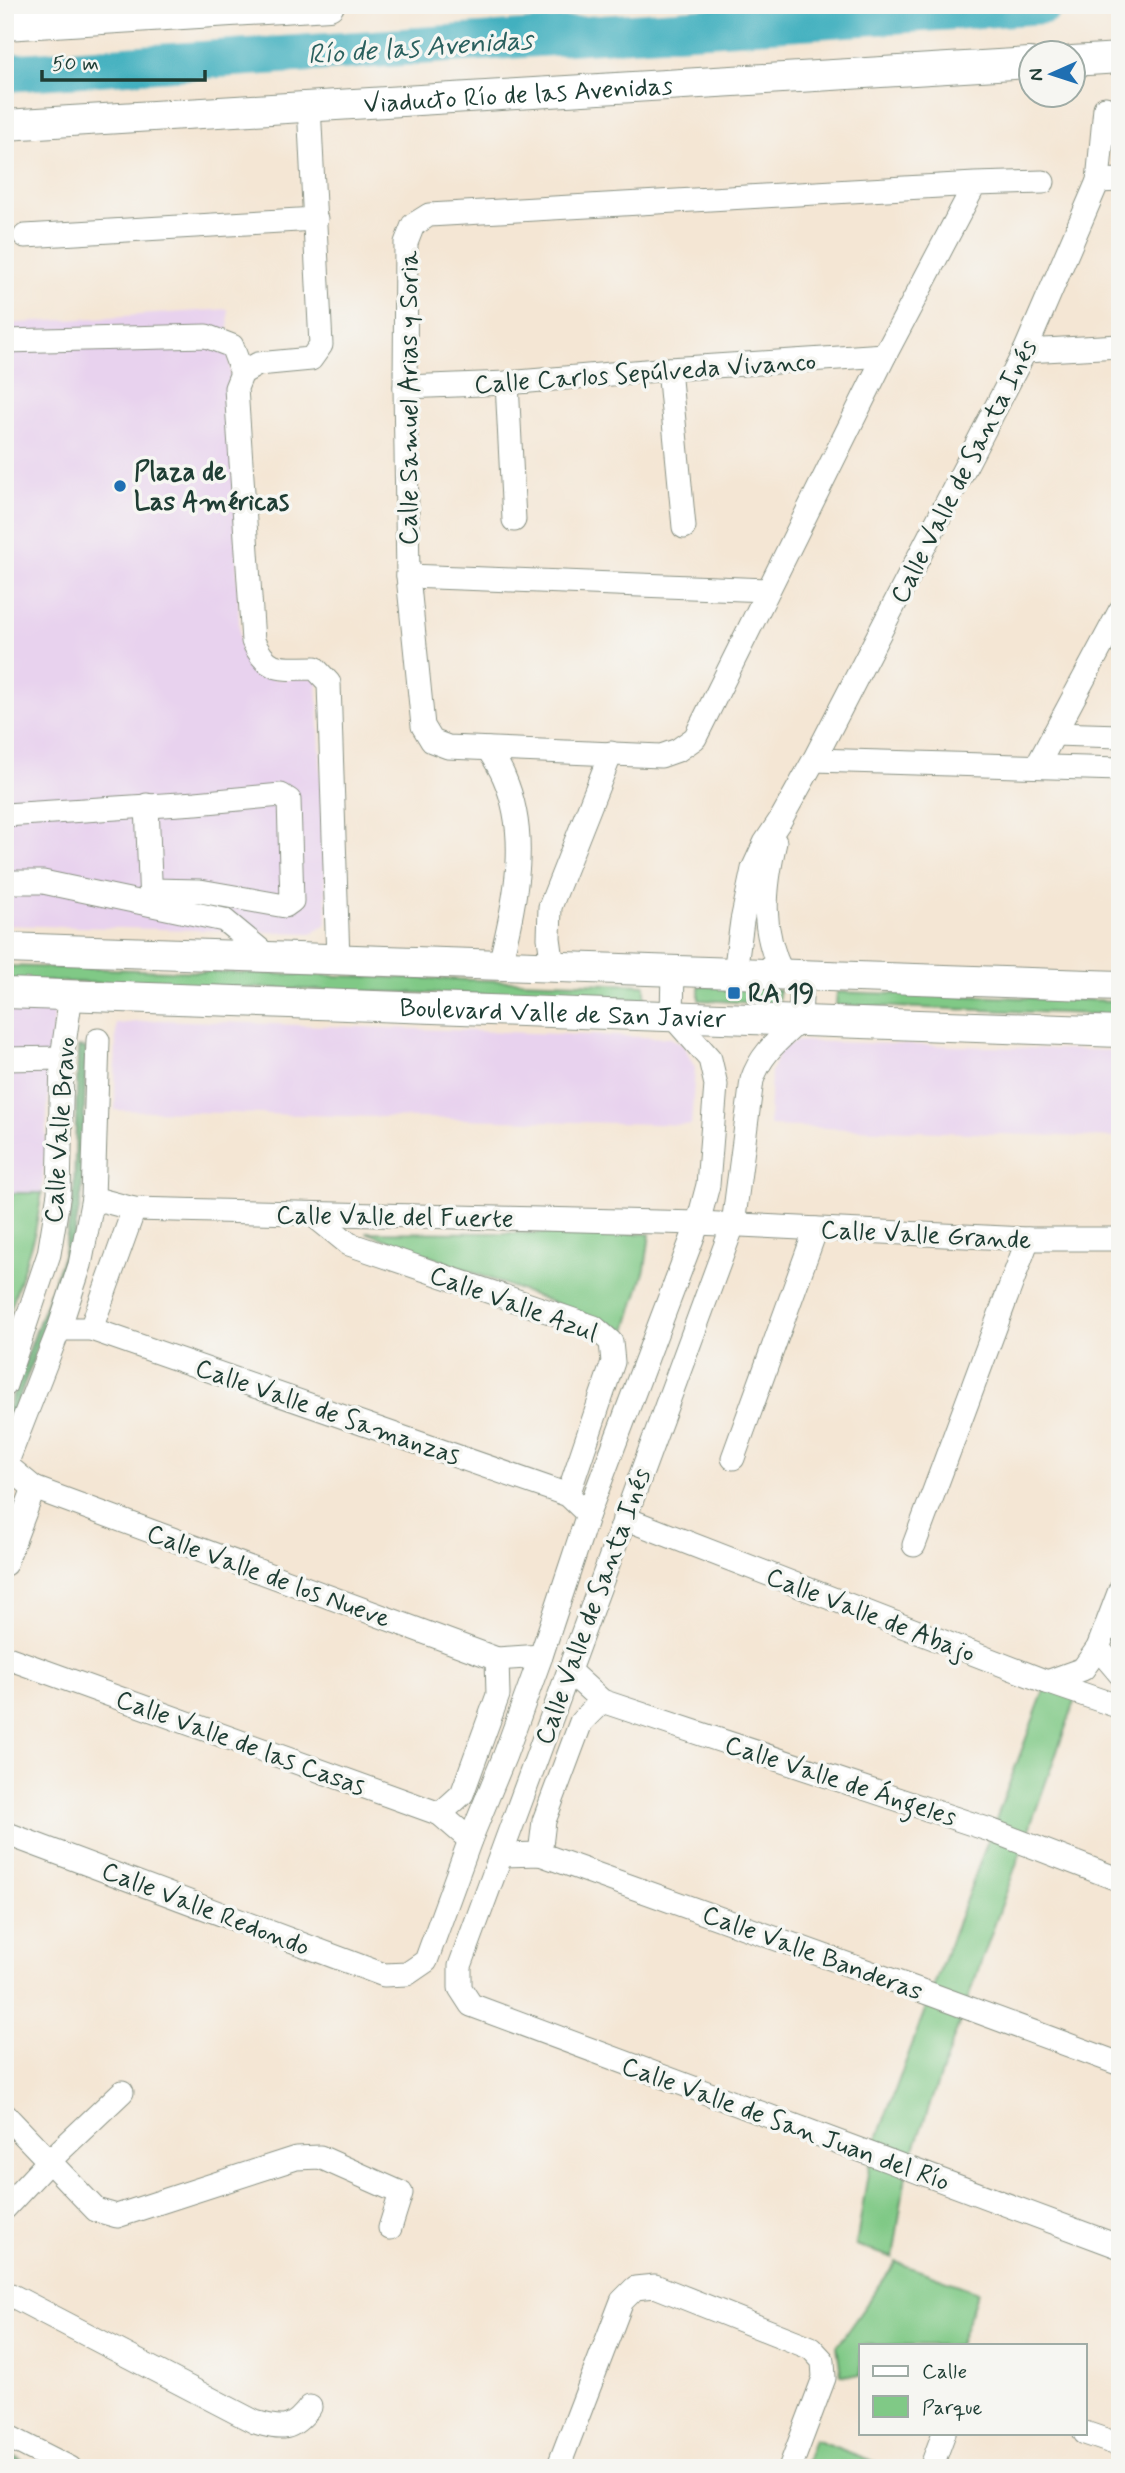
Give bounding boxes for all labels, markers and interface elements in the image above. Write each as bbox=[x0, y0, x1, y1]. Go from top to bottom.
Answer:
water label: Río de las Avenidas bbox=[306, 22, 537, 75]
scale bar bbox=[42, 38, 205, 82]
north arrow bbox=[1016, 38, 1086, 108]
text: 50 m bbox=[52, 50, 99, 78]
text: N bbox=[1024, 68, 1049, 82]
street label: Viaducto Río de las Avenidas bbox=[363, 70, 674, 122]
street label: Calle Samuel Arias y Soria bbox=[393, 250, 427, 545]
street label: Calle Valle de Santa Inés bbox=[883, 334, 1046, 610]
street label: Calle Carlos Sepúlveda Vivanco bbox=[473, 345, 817, 403]
place label: Plaza de Las Américas bbox=[134, 456, 289, 520]
marker: Plaza de Las Américas bbox=[112, 478, 128, 494]
place label: RA 19 bbox=[748, 978, 814, 1012]
marker: RA 19 bbox=[726, 985, 742, 1001]
street label: Boulevard Valle de San Javier bbox=[399, 992, 727, 1037]
street label: Calle Valle Bravo bbox=[38, 1036, 84, 1225]
street label: Calle Valle del Fuerte bbox=[276, 1199, 514, 1237]
street label: Calle Valle Grande bbox=[820, 1213, 1032, 1258]
street label: Calle Valle Azul bbox=[425, 1259, 602, 1351]
street label: Calle Valle de Samanzas bbox=[190, 1352, 464, 1474]
street label: Calle Valle de Santa Inés bbox=[528, 1464, 660, 1750]
street label: Calle Valle de los Nueve bbox=[142, 1517, 395, 1637]
street label: Calle Valle de Abajo bbox=[761, 1560, 980, 1671]
street label: Calle Valle de las Casas bbox=[111, 1683, 370, 1805]
street label: Calle Valle de Ángeles bbox=[719, 1727, 961, 1838]
street label: Calle Valle Redondo bbox=[96, 1855, 314, 1965]
street label: Calle Valle Banderas bbox=[697, 1898, 927, 2010]
street label: Calle Valle de San Juan del Río bbox=[617, 2050, 954, 2200]
legend bbox=[859, 2344, 1086, 2434]
text: Calle bbox=[922, 2358, 967, 2386]
text: Parque bbox=[922, 2394, 983, 2422]

